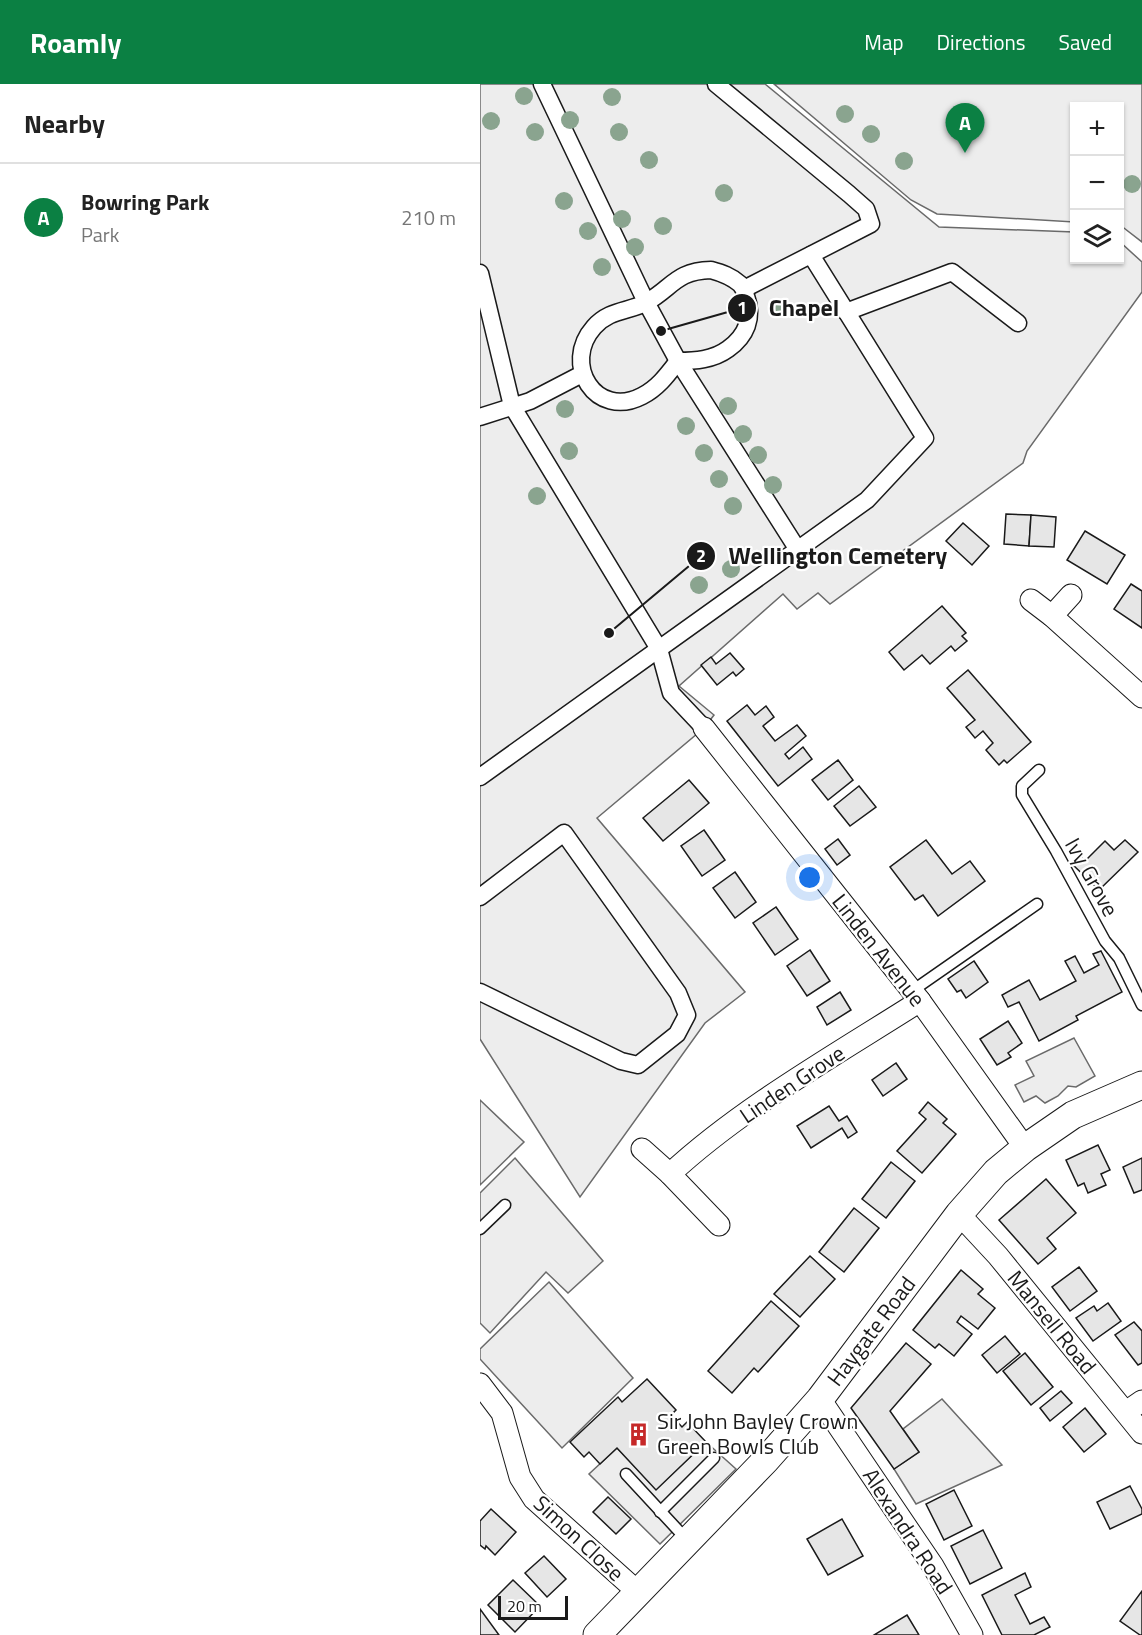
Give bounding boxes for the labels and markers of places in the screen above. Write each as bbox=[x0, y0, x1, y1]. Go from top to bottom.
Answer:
pin: A bbox=[946, 104, 984, 153]
callout: Chapel bbox=[727, 287, 851, 329]
callout: Wellington Cemetery bbox=[686, 535, 959, 577]
place label: Sir John Bayley Crown Green Bowls Club bbox=[657, 1404, 858, 1463]
building icon: Sir John Bayley Crown Green Bowls Club bbox=[626, 1421, 652, 1447]

